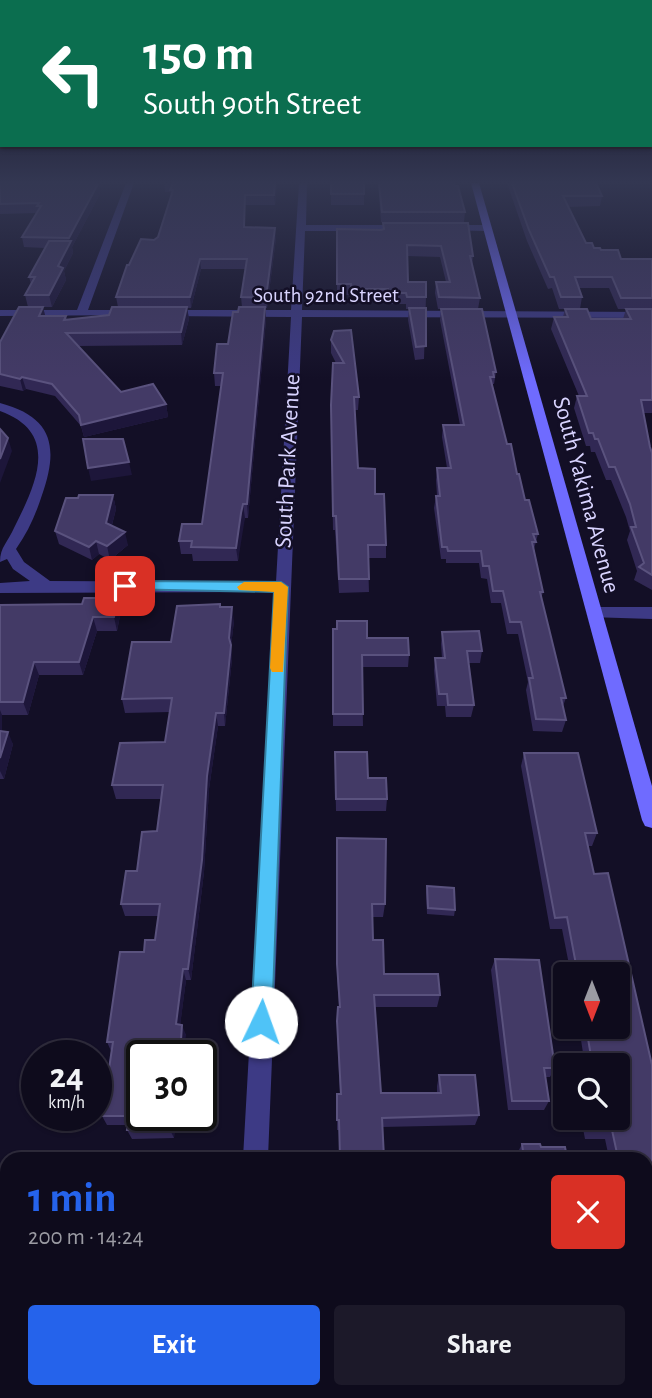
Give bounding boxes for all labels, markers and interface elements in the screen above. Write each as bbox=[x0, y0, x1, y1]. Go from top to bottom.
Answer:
icon: left bbox=[28, 28, 119, 119]
text: 150 m bbox=[143, 30, 254, 79]
text: South 90th Street bbox=[143, 88, 361, 120]
street label: South 92nd Street bbox=[253, 285, 399, 306]
street label: South Park Avenue bbox=[271, 373, 305, 549]
street label: South Yakima Avenue bbox=[548, 394, 624, 596]
pin bbox=[95, 556, 155, 616]
icon: arrive bbox=[106, 567, 144, 605]
north arrow bbox=[553, 962, 630, 1040]
map controls bbox=[553, 962, 630, 1130]
position arrow bbox=[224, 985, 298, 1059]
speed limit sign: 30 bbox=[126, 1040, 217, 1131]
button: search bbox=[553, 1053, 630, 1130]
text: 24 bbox=[49, 1059, 84, 1094]
text: km/h bbox=[48, 1094, 85, 1112]
button: close bbox=[551, 1175, 625, 1249]
text: 1 min bbox=[28, 1177, 117, 1219]
text: 200 m · 14:24 bbox=[28, 1226, 144, 1249]
button: Exit bbox=[28, 1305, 320, 1385]
button: Share bbox=[334, 1305, 625, 1385]

